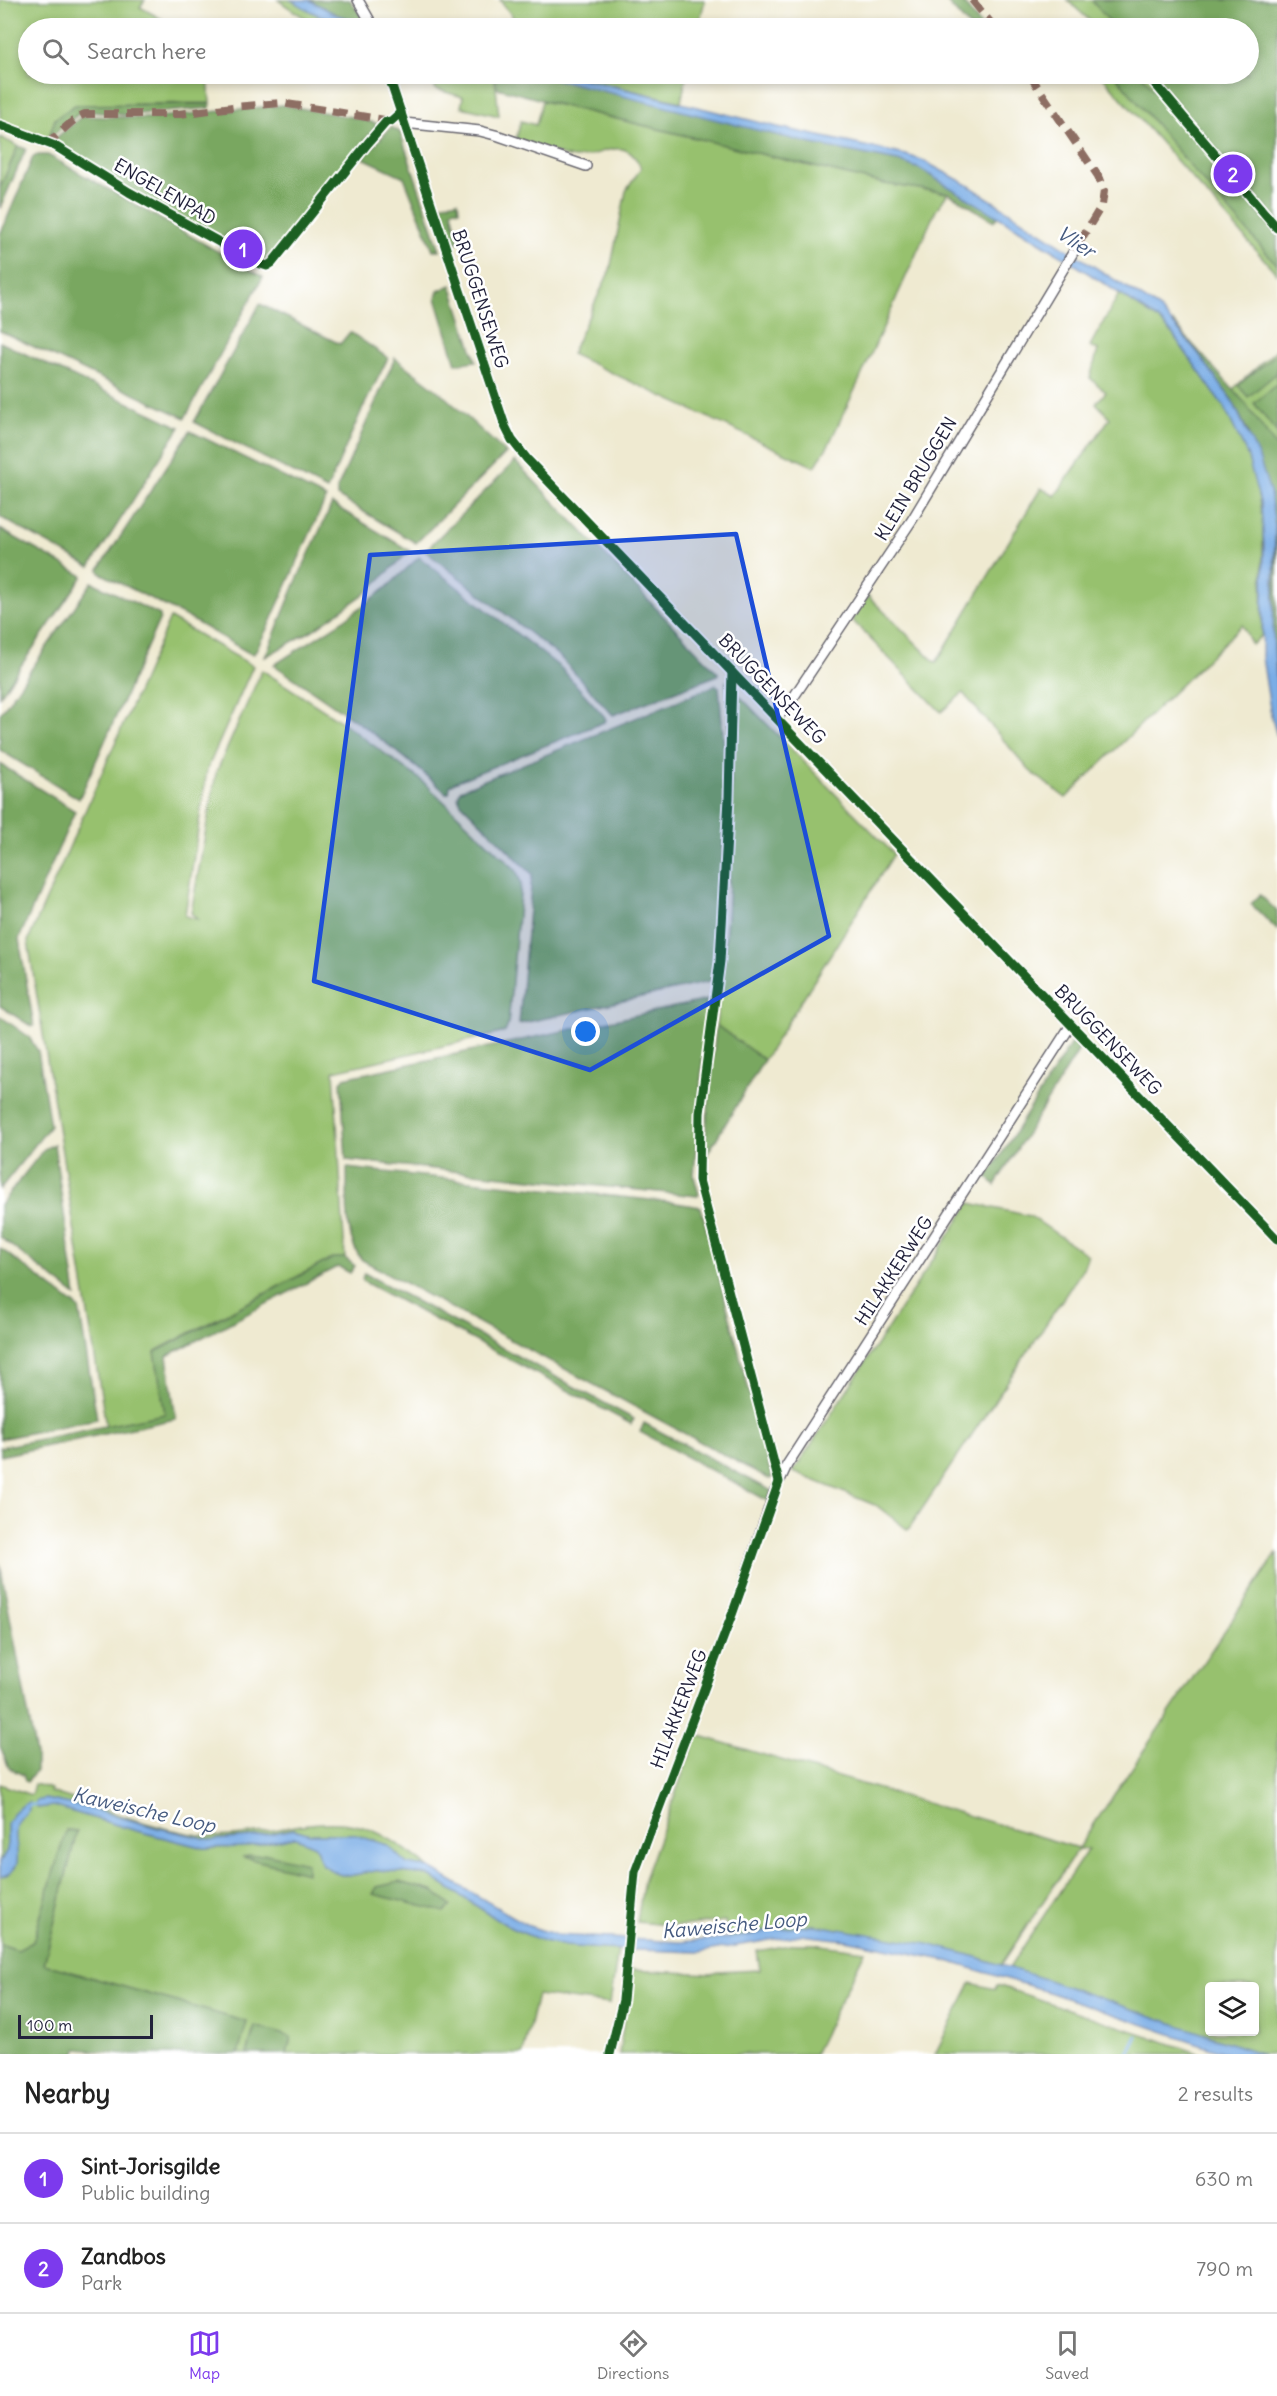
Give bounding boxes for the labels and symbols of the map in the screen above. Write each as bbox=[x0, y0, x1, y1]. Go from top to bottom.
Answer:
pin: 2 bbox=[1214, 152, 1252, 196]
street label: ENGELENPAD bbox=[110, 153, 220, 230]
water label: Vlier bbox=[1053, 220, 1102, 265]
pin: 1 bbox=[224, 226, 262, 272]
street label: BRUGGENSEWEG bbox=[447, 226, 514, 371]
street label: KLEIN BRUGGEN bbox=[870, 413, 962, 545]
street label: BRUGGENSEWEG bbox=[714, 629, 831, 749]
street label: BRUGGENSEWEG bbox=[1050, 980, 1167, 1100]
your location bbox=[571, 1017, 600, 1046]
street label: HILAKKERWEG bbox=[850, 1212, 938, 1330]
street label: HILAKKERWEG bbox=[645, 1646, 712, 1772]
water label: Kaweische Loop bbox=[70, 1781, 219, 1838]
water label: Kaweische Loop bbox=[660, 1906, 809, 1943]
scale bar bbox=[18, 2012, 153, 2040]

